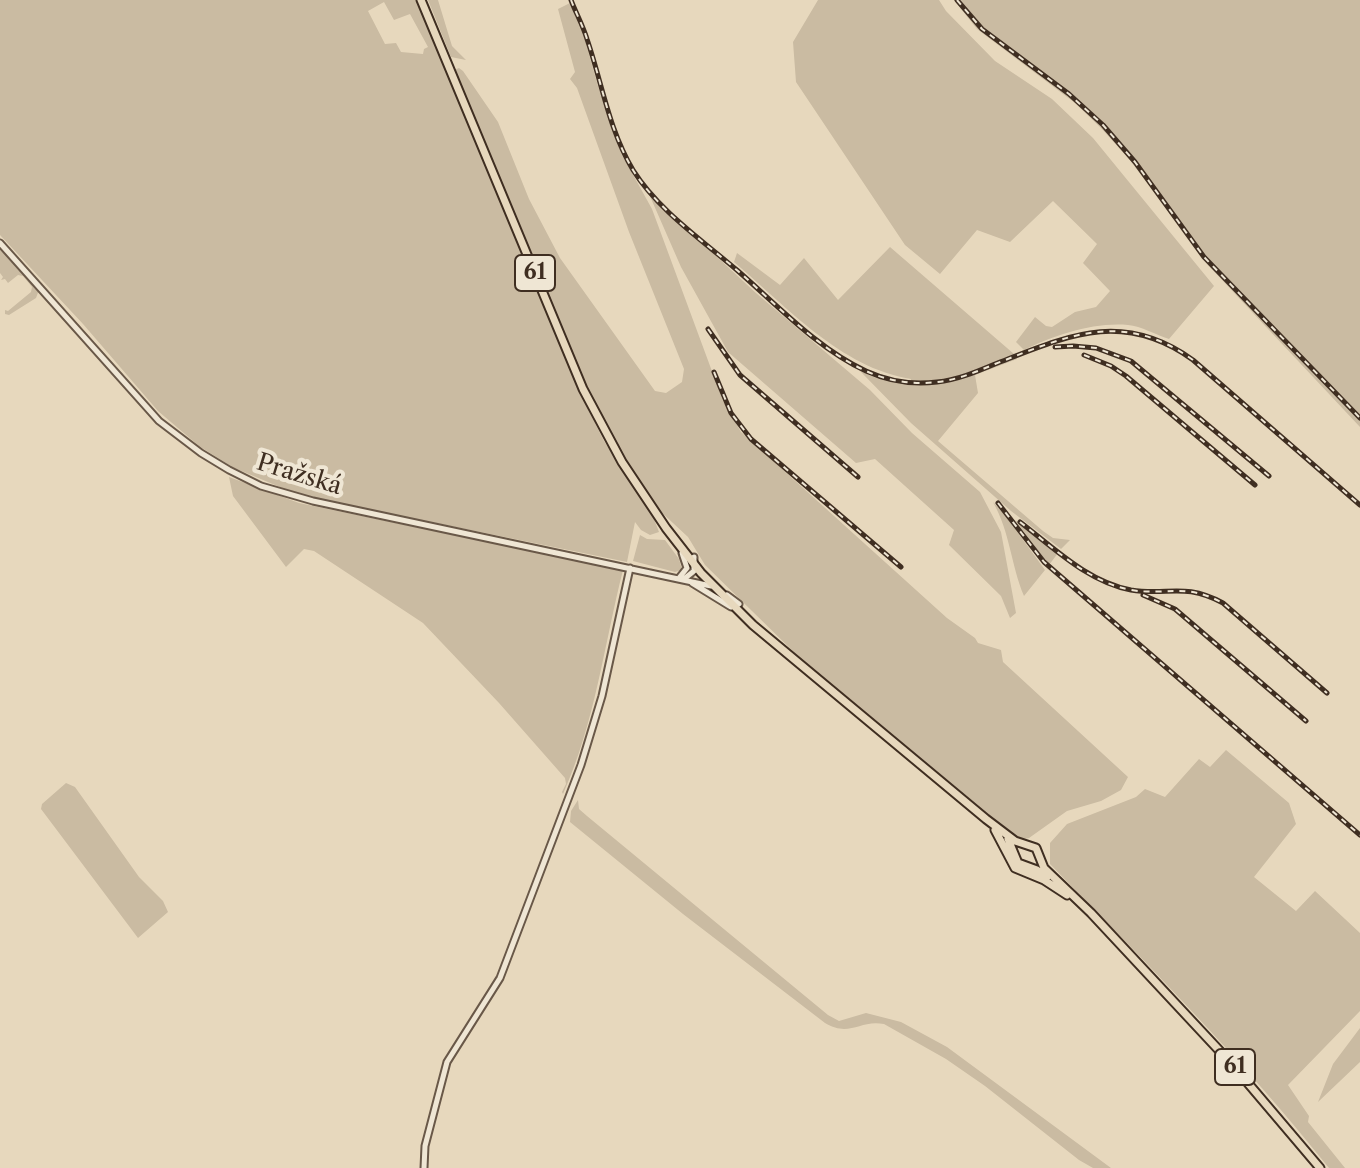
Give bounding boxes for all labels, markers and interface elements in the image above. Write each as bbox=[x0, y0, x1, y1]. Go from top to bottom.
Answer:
road number: 61 bbox=[515, 255, 555, 291]
street label: Pražská bbox=[253, 448, 345, 502]
road number: 61 bbox=[1215, 1049, 1255, 1085]

